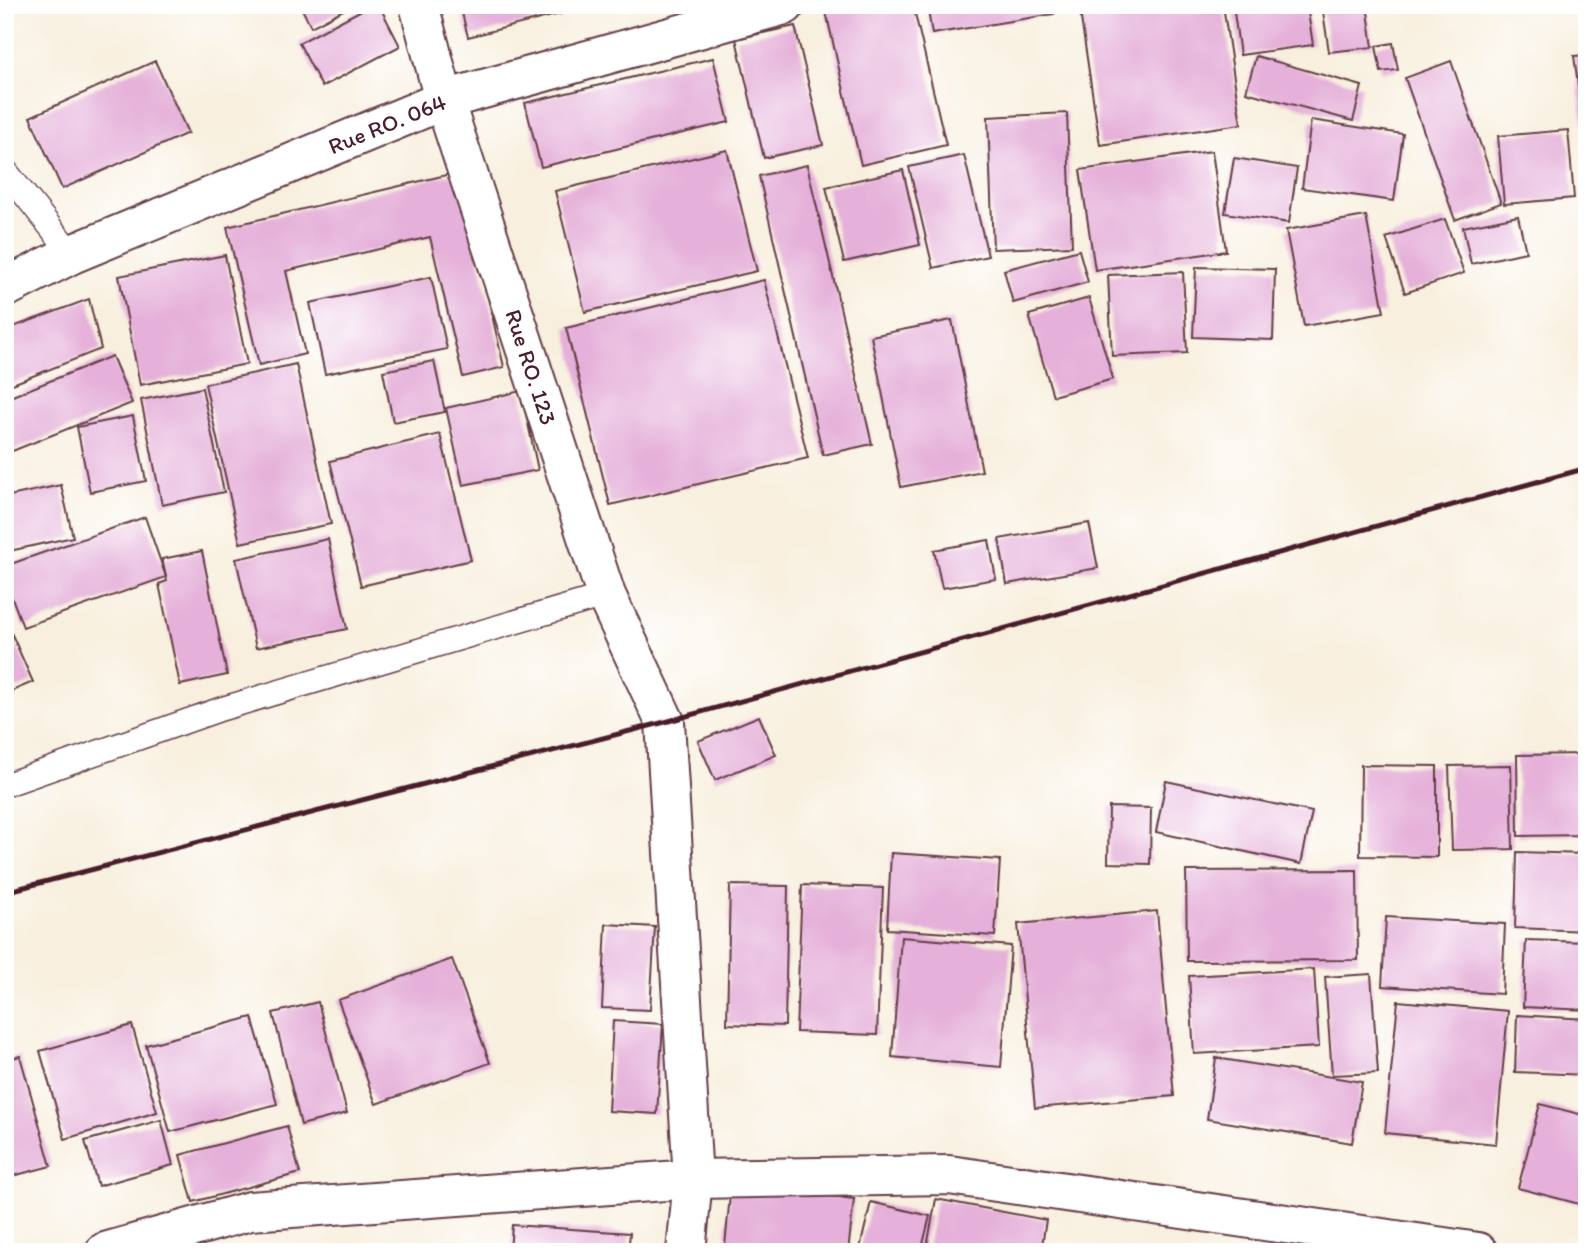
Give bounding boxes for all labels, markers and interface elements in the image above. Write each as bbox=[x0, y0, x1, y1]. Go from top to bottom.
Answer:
street label: Rue RO. 064 bbox=[324, 88, 450, 160]
street label: Rue RO. 123 bbox=[499, 306, 563, 428]

